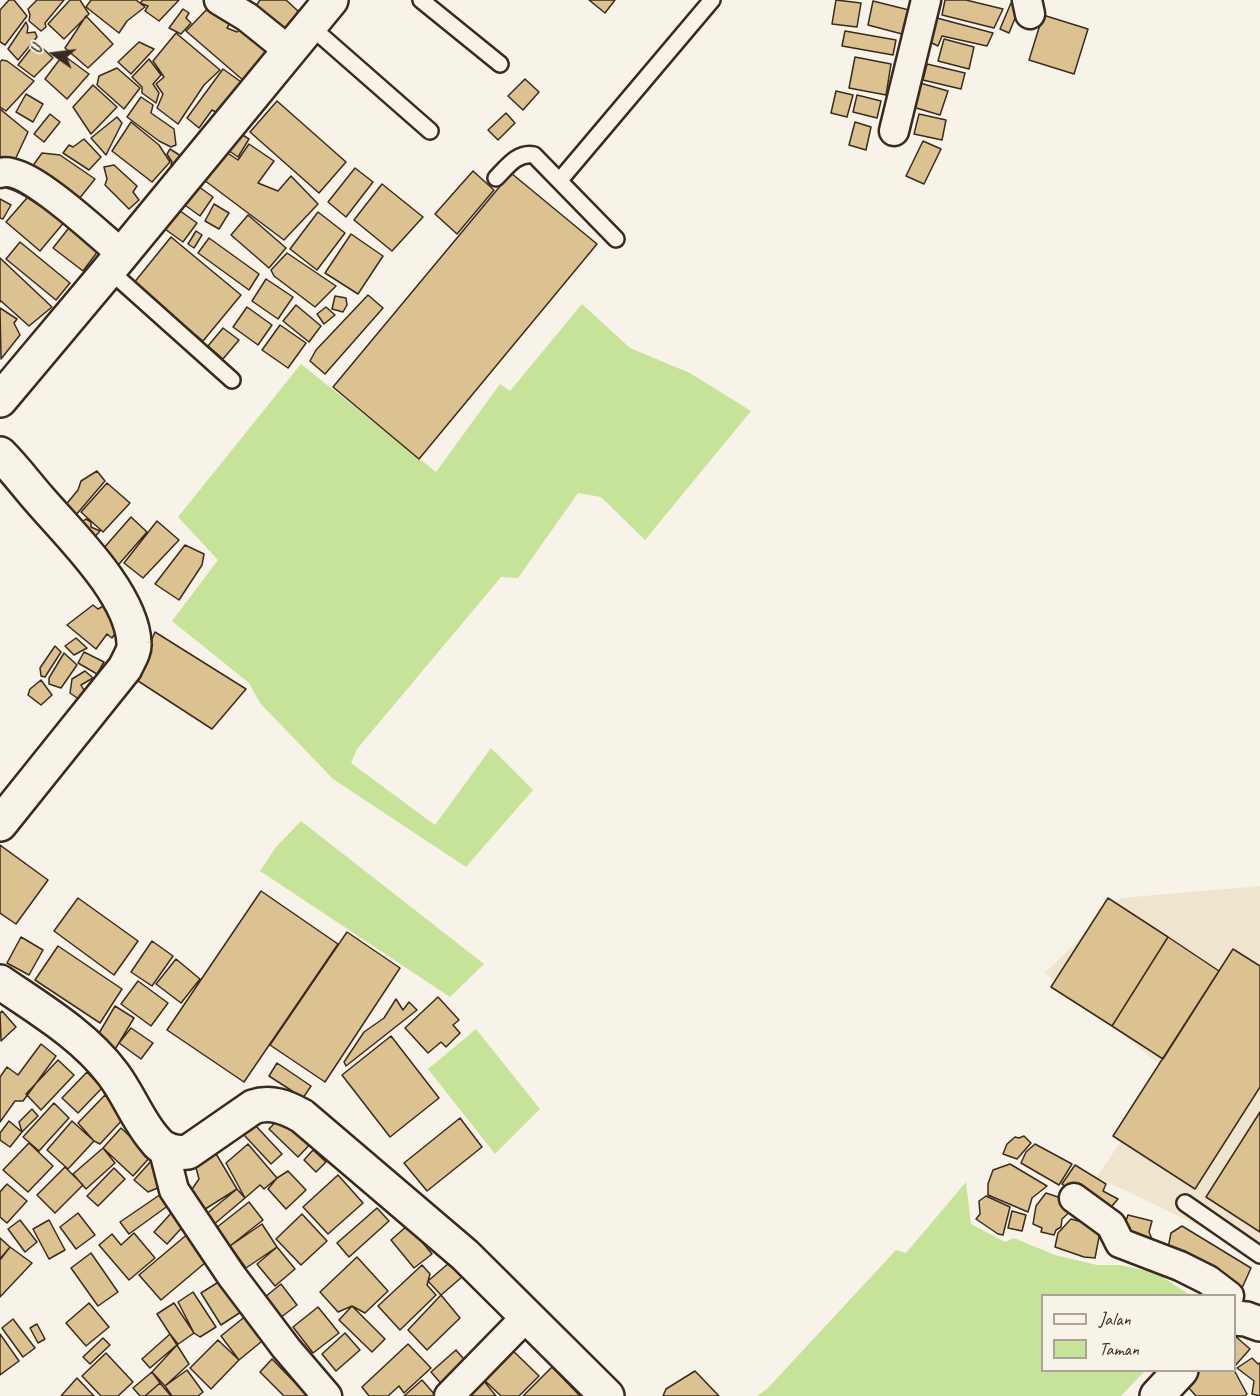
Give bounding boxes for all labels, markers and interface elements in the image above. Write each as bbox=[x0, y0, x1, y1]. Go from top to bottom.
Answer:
north arrow bbox=[24, 24, 84, 84]
text: U bbox=[26, 43, 47, 56]
legend bbox=[1041, 1294, 1236, 1372]
text: Jalan bbox=[1099, 1308, 1131, 1330]
text: Taman bbox=[1099, 1338, 1139, 1360]

